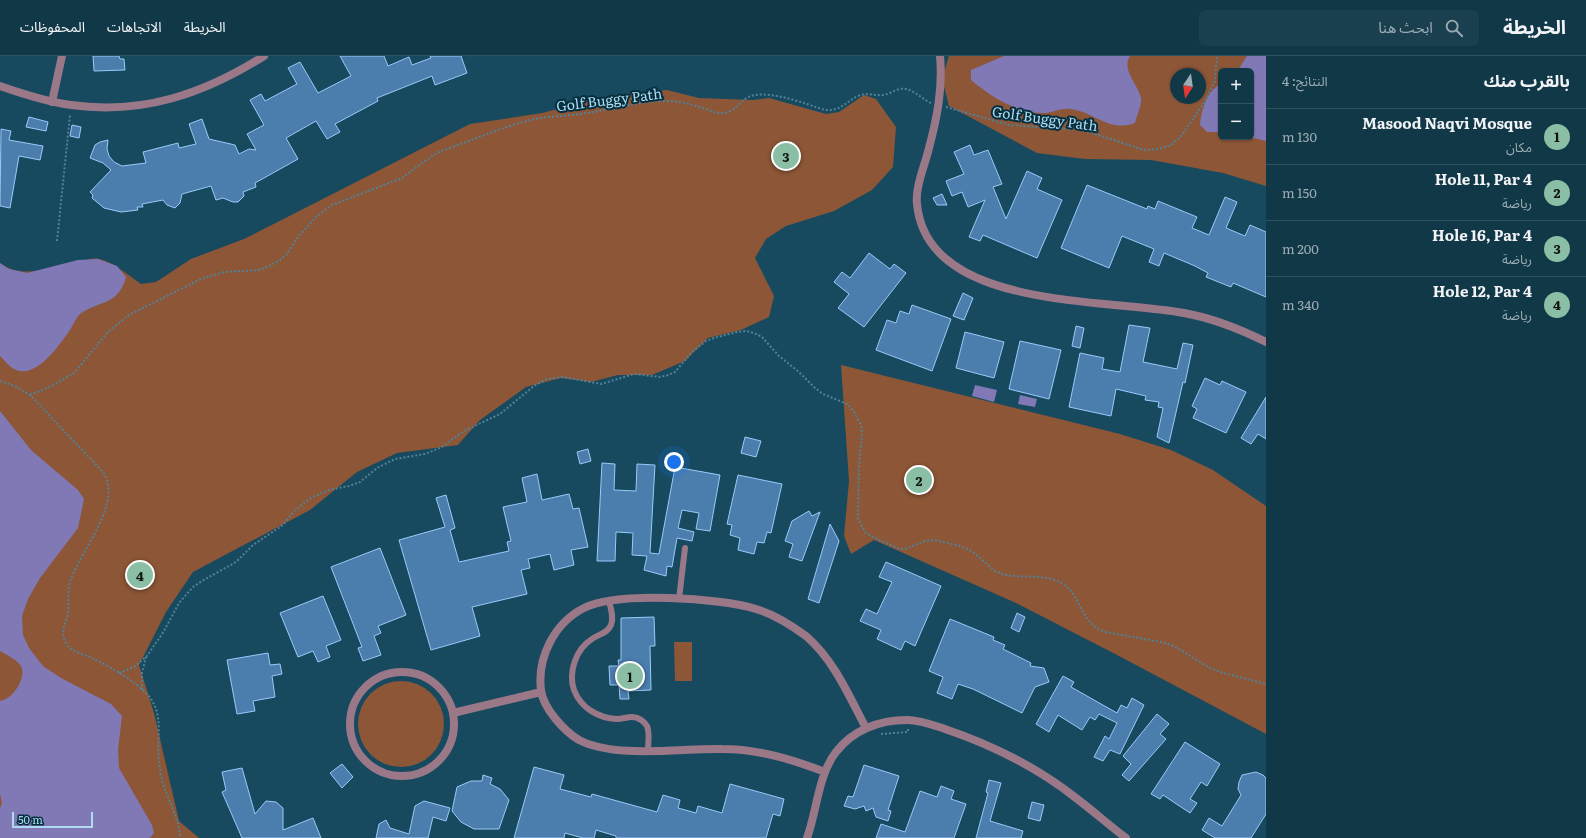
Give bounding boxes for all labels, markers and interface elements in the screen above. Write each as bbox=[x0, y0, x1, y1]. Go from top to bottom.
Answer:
search box bbox=[1199, 10, 1479, 46]
text: الخريطة bbox=[1503, 12, 1566, 40]
text: ابحث هنا bbox=[1378, 15, 1433, 38]
text: المحفوظات bbox=[20, 16, 85, 36]
text: الاتجاهات bbox=[107, 16, 162, 36]
text: الخريطة bbox=[184, 16, 226, 36]
icon: search bbox=[1443, 17, 1465, 39]
text: بالقرب منك bbox=[1484, 67, 1570, 92]
north arrow bbox=[1170, 68, 1206, 104]
map controls bbox=[1218, 68, 1254, 140]
button: + bbox=[1218, 68, 1254, 104]
text: النتائج: 4 bbox=[1282, 71, 1328, 90]
street label: Golf Buggy Path bbox=[555, 83, 663, 115]
street label: Golf Buggy Path bbox=[991, 101, 1099, 135]
button: − bbox=[1218, 104, 1254, 140]
text: Masood Naqvi Mosque bbox=[1362, 111, 1532, 134]
text: 130 m bbox=[1282, 127, 1317, 146]
text: 1 bbox=[1554, 127, 1560, 146]
text: مكان bbox=[1506, 137, 1532, 156]
pin: 3 bbox=[773, 141, 799, 171]
text: Hole 11, Par 4 bbox=[1435, 167, 1532, 190]
text: 150 m bbox=[1282, 183, 1317, 202]
text: 2 bbox=[1554, 183, 1561, 202]
text: رياضة bbox=[1502, 193, 1532, 212]
text: Hole 16, Par 4 bbox=[1432, 223, 1532, 246]
text: 200 m bbox=[1282, 239, 1319, 258]
text: 3 bbox=[1553, 239, 1561, 258]
text: رياضة bbox=[1502, 249, 1532, 268]
text: Hole 12, Par 4 bbox=[1433, 279, 1532, 302]
text: 340 m bbox=[1282, 295, 1319, 314]
text: 4 bbox=[1553, 295, 1561, 314]
text: رياضة bbox=[1502, 305, 1532, 324]
your location bbox=[664, 452, 684, 472]
pin: 2 bbox=[906, 465, 932, 495]
pin: 4 bbox=[127, 560, 153, 590]
pin: 1 bbox=[617, 661, 643, 691]
scale bar bbox=[12, 810, 93, 829]
text: 50 m bbox=[18, 811, 43, 827]

